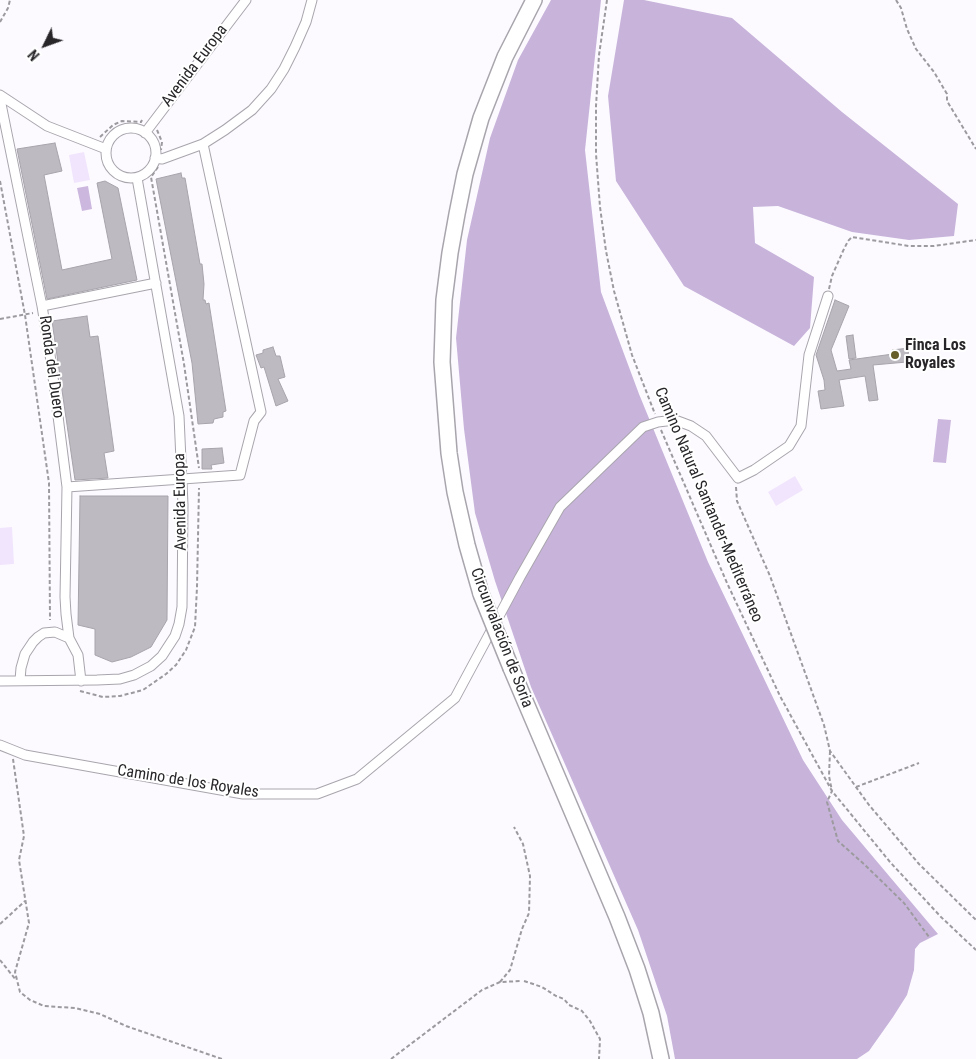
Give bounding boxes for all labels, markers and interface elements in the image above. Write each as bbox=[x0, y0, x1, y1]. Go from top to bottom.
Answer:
north arrow bbox=[20, 20, 70, 70]
street label: Avenida Europa bbox=[158, 21, 232, 111]
text: N bbox=[25, 47, 43, 64]
street label: Ronda del Duero bbox=[34, 314, 68, 420]
place label: Finca Los Royales bbox=[905, 336, 966, 374]
marker: Finca Los Royales bbox=[889, 349, 901, 361]
street label: Camino Natural Santander-Mediterráneo bbox=[650, 385, 766, 625]
street label: Avenida Europa bbox=[171, 453, 191, 551]
street label: Circunvalación de Soria bbox=[465, 565, 537, 711]
street label: Camino de los Royales bbox=[116, 761, 260, 803]

